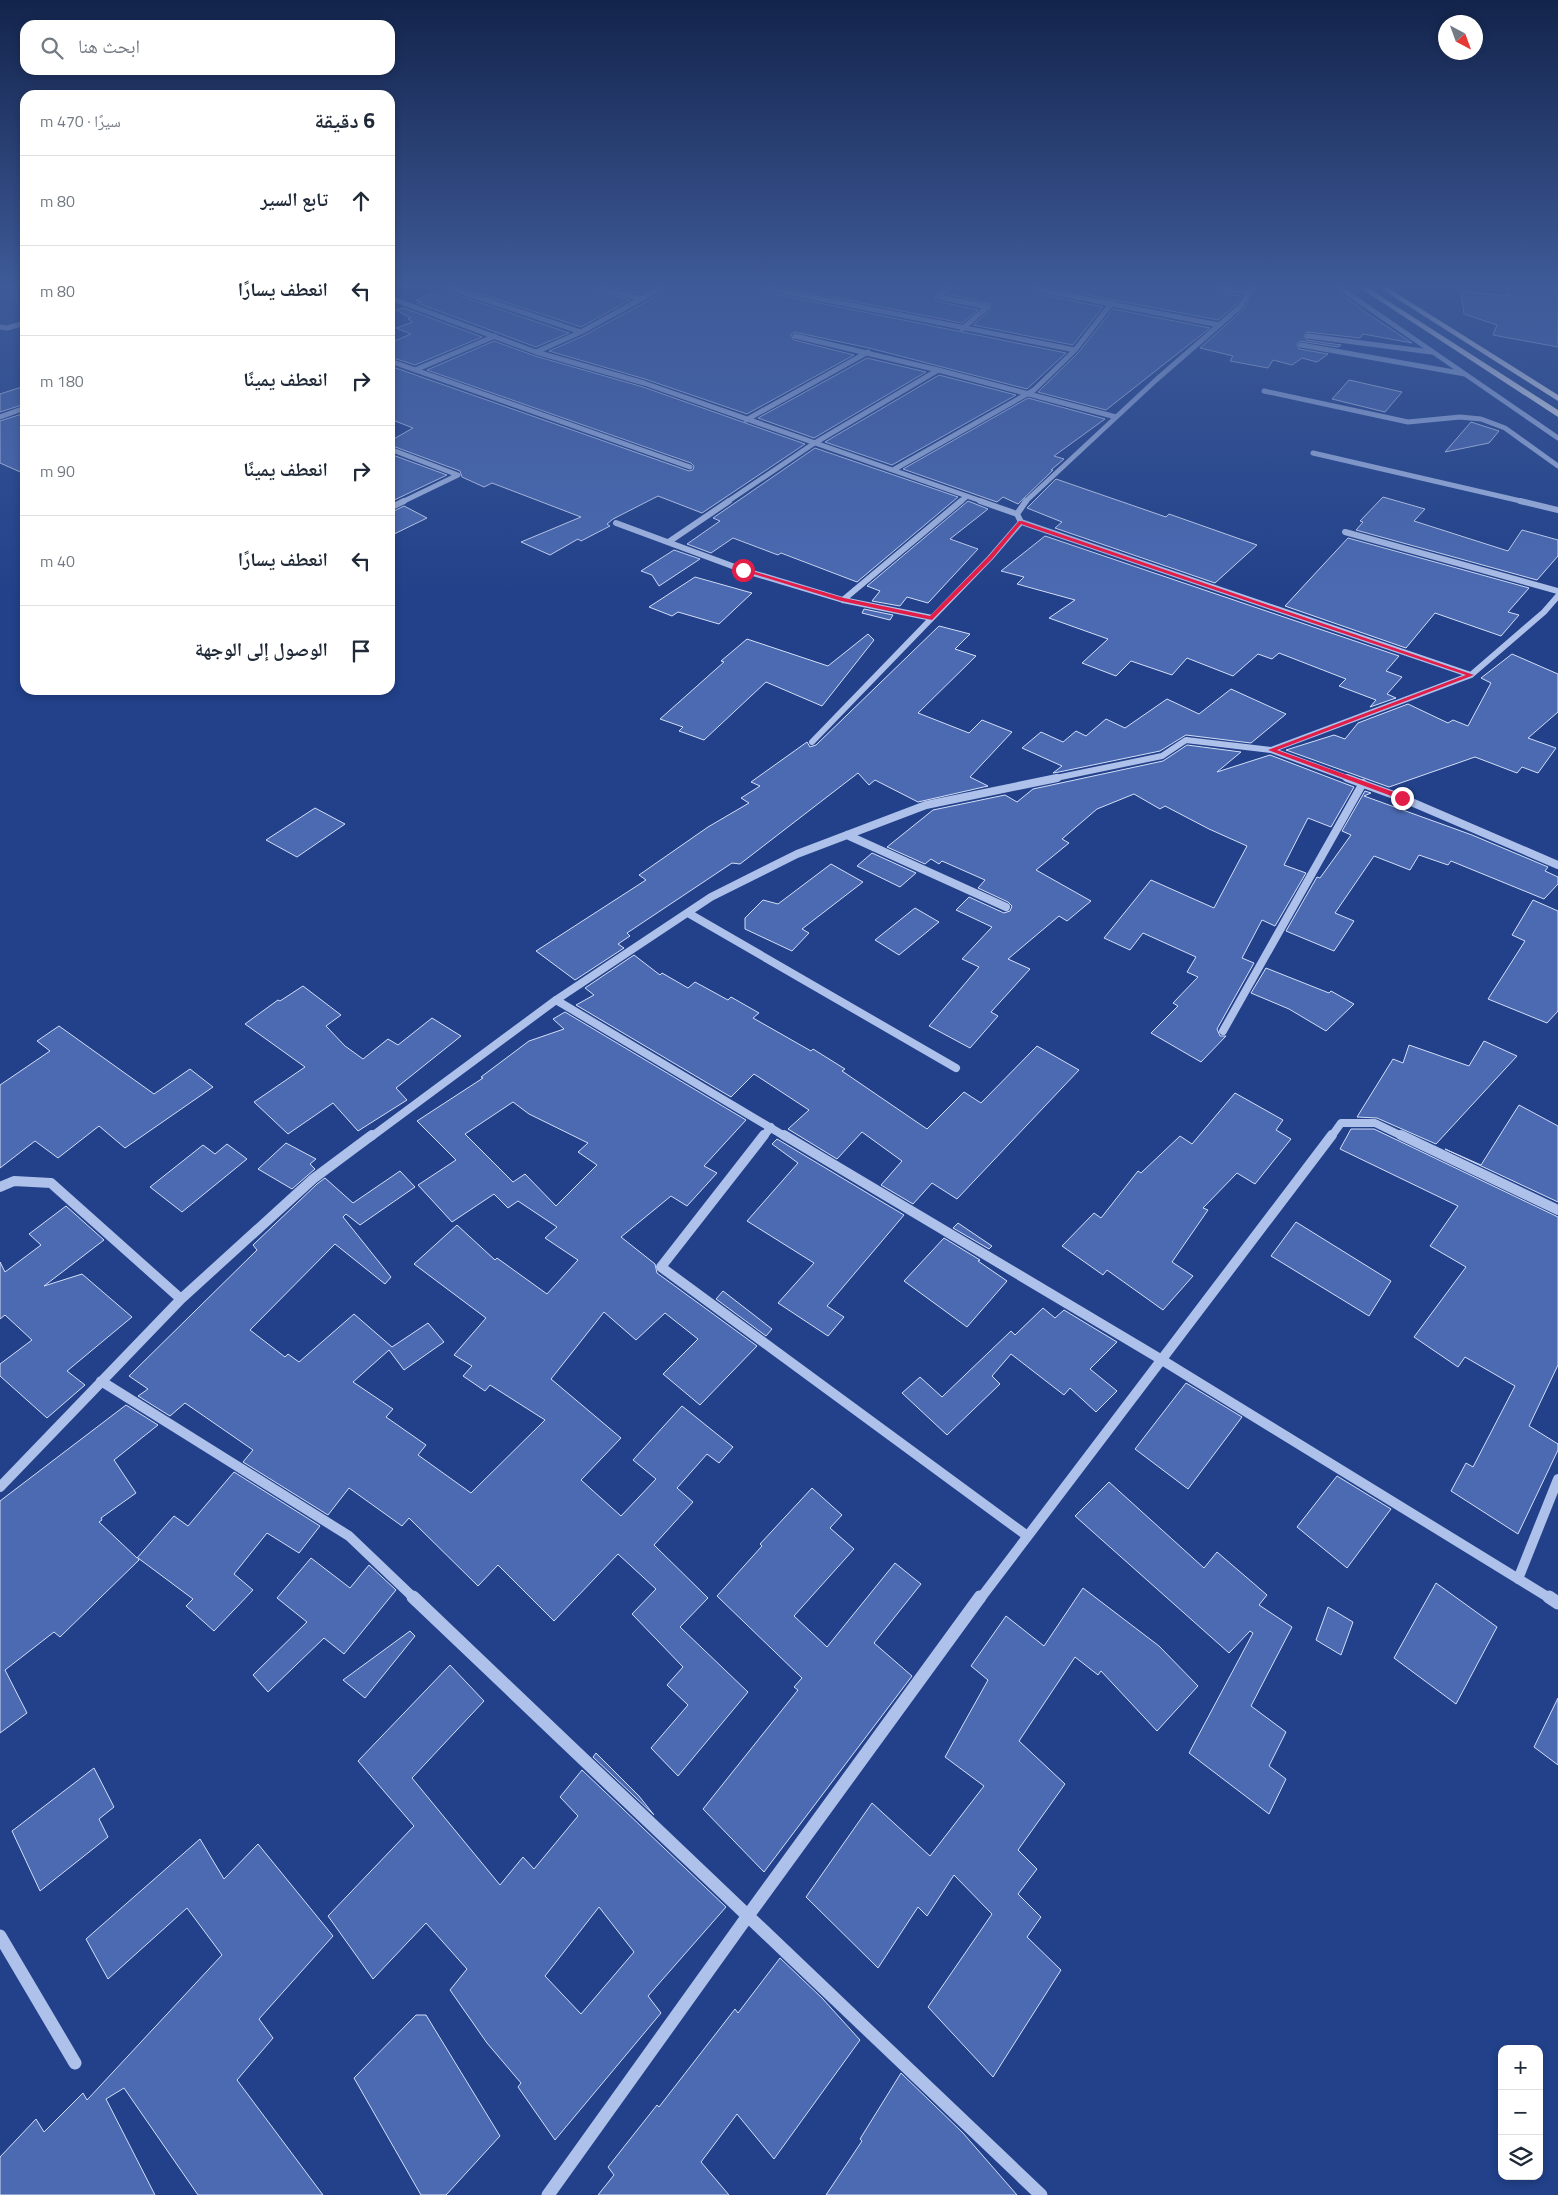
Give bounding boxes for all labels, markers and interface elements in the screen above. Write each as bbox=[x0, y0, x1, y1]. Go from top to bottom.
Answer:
north arrow bbox=[1438, 15, 1483, 60]
search box bbox=[20, 20, 395, 75]
text: ابحث هنا bbox=[78, 31, 140, 60]
icon: search bbox=[38, 34, 66, 62]
text: 6 دقيقة bbox=[315, 104, 375, 136]
text: سيرًا · 470 m bbox=[40, 109, 121, 133]
text: تابع السير bbox=[260, 184, 328, 213]
icon: ahead bbox=[347, 187, 375, 215]
text: 80 m bbox=[40, 189, 75, 213]
text: انعطف يسارًا bbox=[238, 274, 328, 303]
icon: left bbox=[347, 277, 375, 305]
text: 80 m bbox=[40, 279, 75, 303]
text: انعطف يمينًا bbox=[243, 364, 328, 393]
icon: right bbox=[347, 367, 375, 395]
text: 180 m bbox=[40, 369, 84, 393]
text: انعطف يمينًا bbox=[243, 454, 328, 483]
icon: right bbox=[347, 457, 375, 485]
text: 90 m bbox=[40, 459, 75, 483]
text: انعطف يسارًا bbox=[238, 544, 328, 573]
icon: left bbox=[347, 547, 375, 575]
text: 40 m bbox=[40, 549, 75, 573]
route start bbox=[732, 559, 755, 582]
text: الوصول إلى الوجهة bbox=[195, 634, 328, 663]
icon: arrive bbox=[347, 637, 375, 665]
route end bbox=[1391, 787, 1414, 810]
map controls bbox=[1498, 2045, 1543, 2180]
button: + bbox=[1498, 2045, 1543, 2090]
button: − bbox=[1498, 2090, 1543, 2135]
button: layers bbox=[1498, 2135, 1543, 2180]

